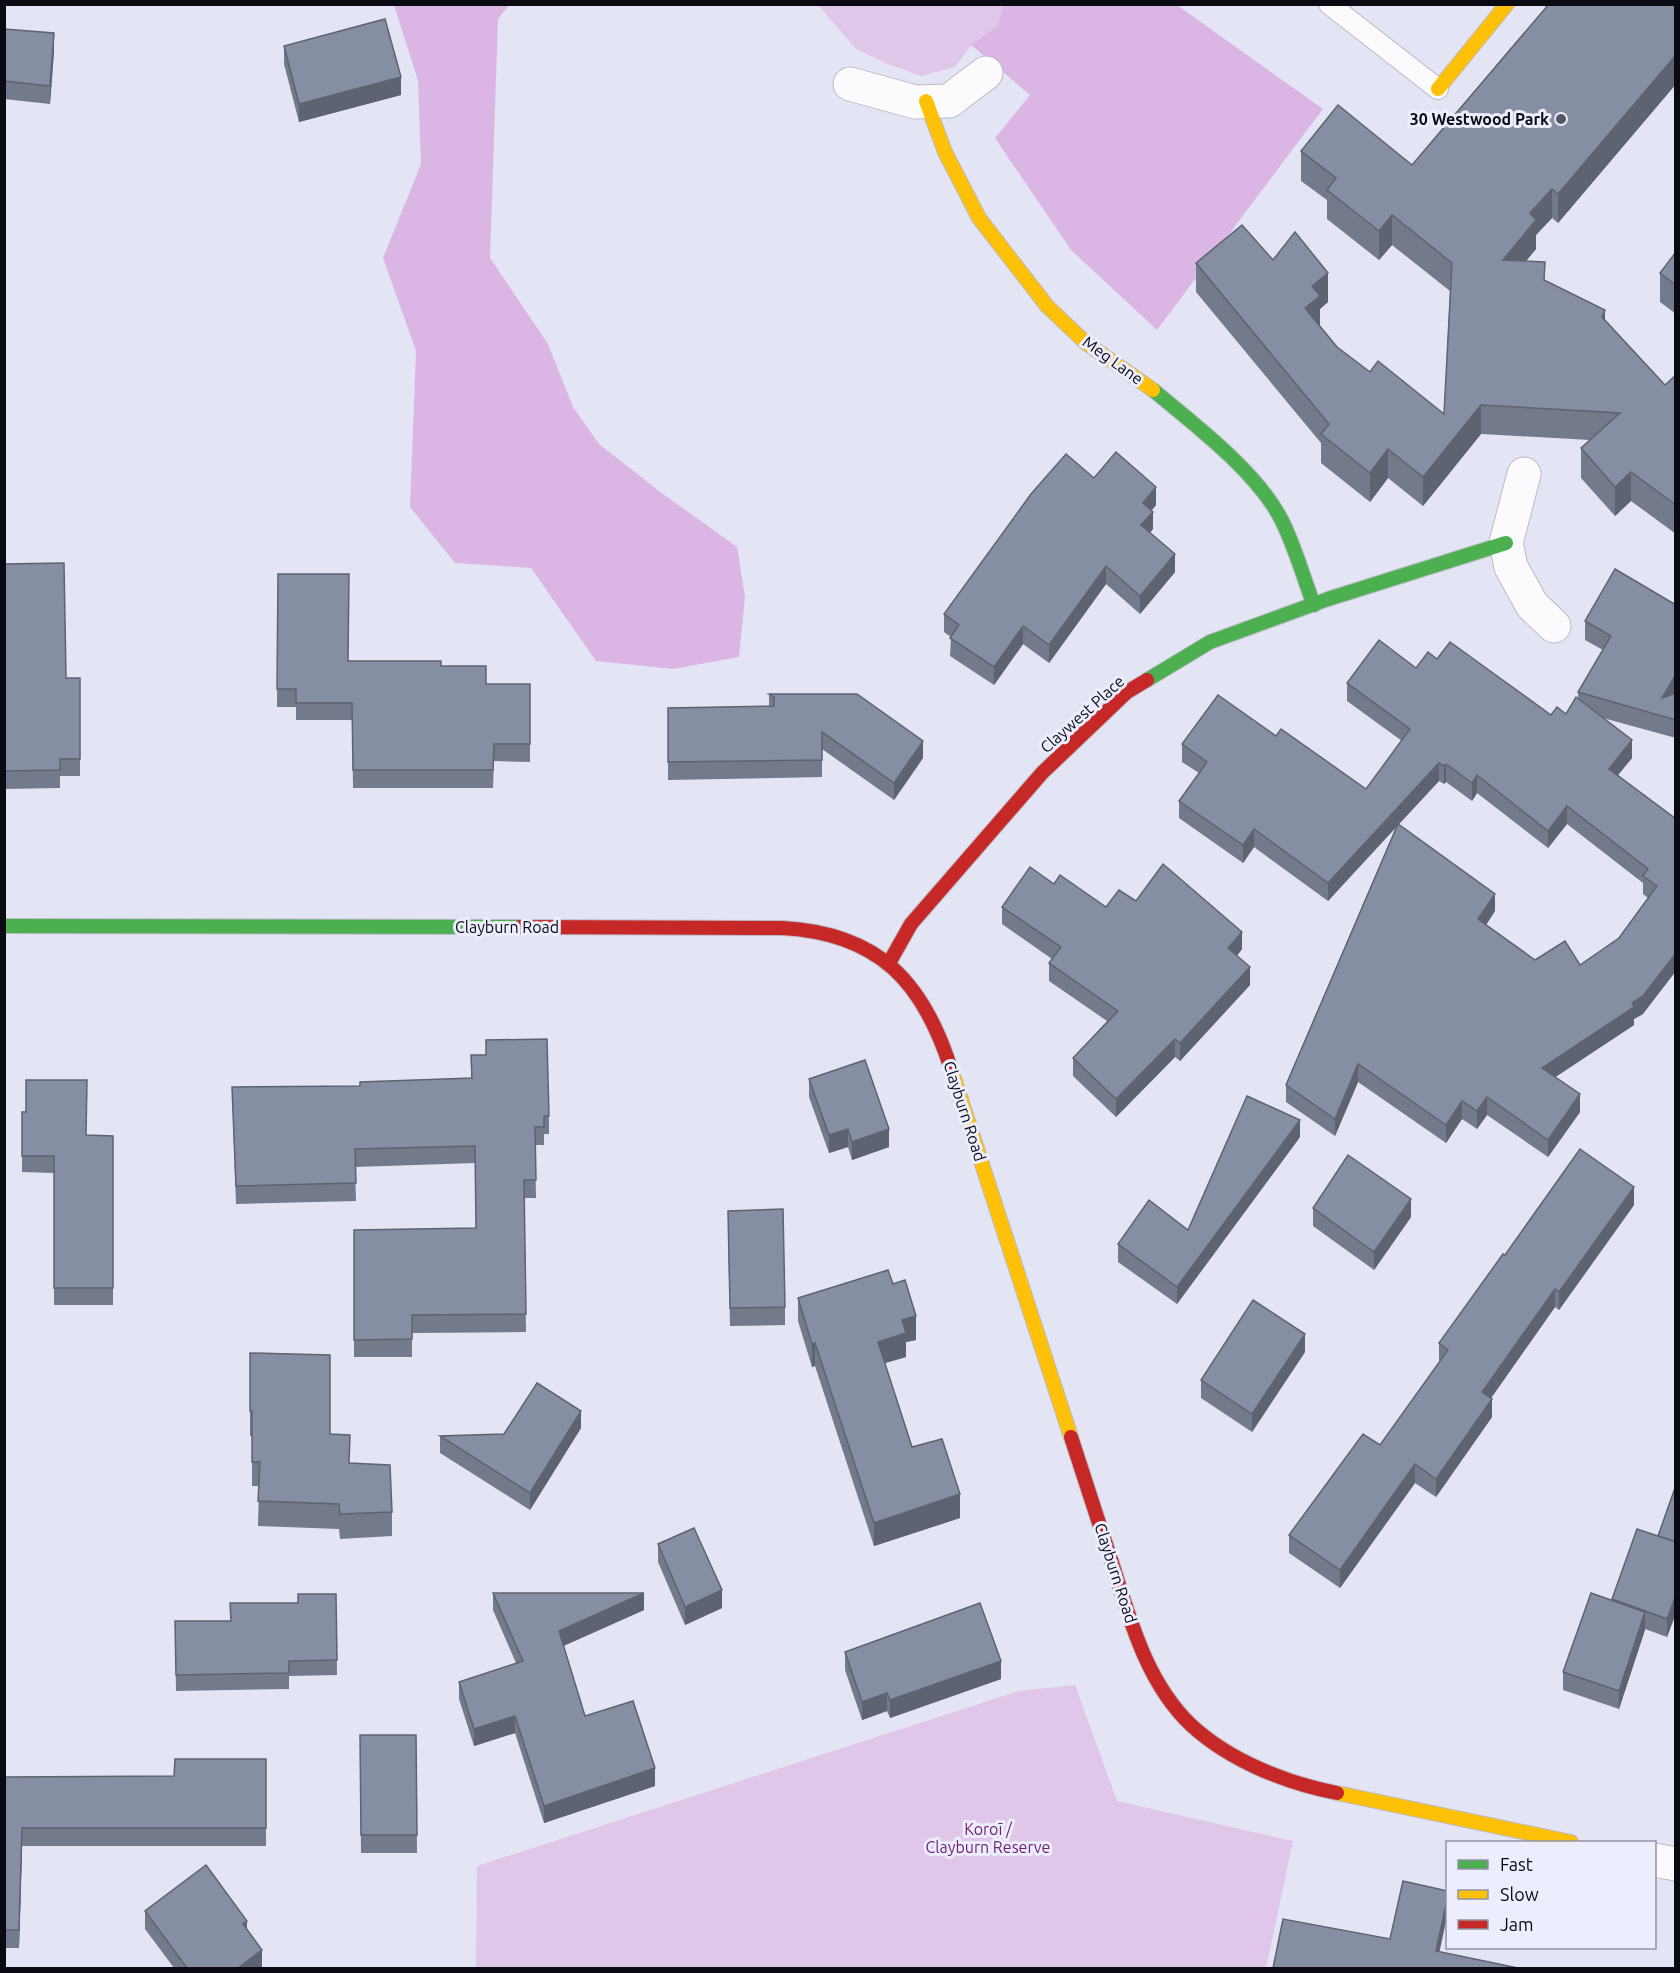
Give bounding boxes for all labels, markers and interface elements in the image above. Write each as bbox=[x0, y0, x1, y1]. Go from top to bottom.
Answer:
place label: 30 Westwood Park bbox=[1410, 110, 1549, 128]
marker: 30 Westwood Park bbox=[1554, 112, 1568, 126]
street label: Meg Lane bbox=[1079, 332, 1147, 388]
street label: Claywest Place bbox=[1036, 672, 1128, 756]
street label: Clayburn Road bbox=[455, 918, 559, 936]
street label: Clayburn Road bbox=[940, 1059, 990, 1163]
street label: Clayburn Road bbox=[1091, 1521, 1141, 1625]
park label: Koroī / Clayburn Reserve bbox=[926, 1820, 1050, 1856]
legend bbox=[1446, 1841, 1656, 1949]
text: Fast bbox=[1500, 1854, 1533, 1874]
text: Slow bbox=[1500, 1884, 1539, 1904]
text: Jam bbox=[1500, 1914, 1534, 1934]

